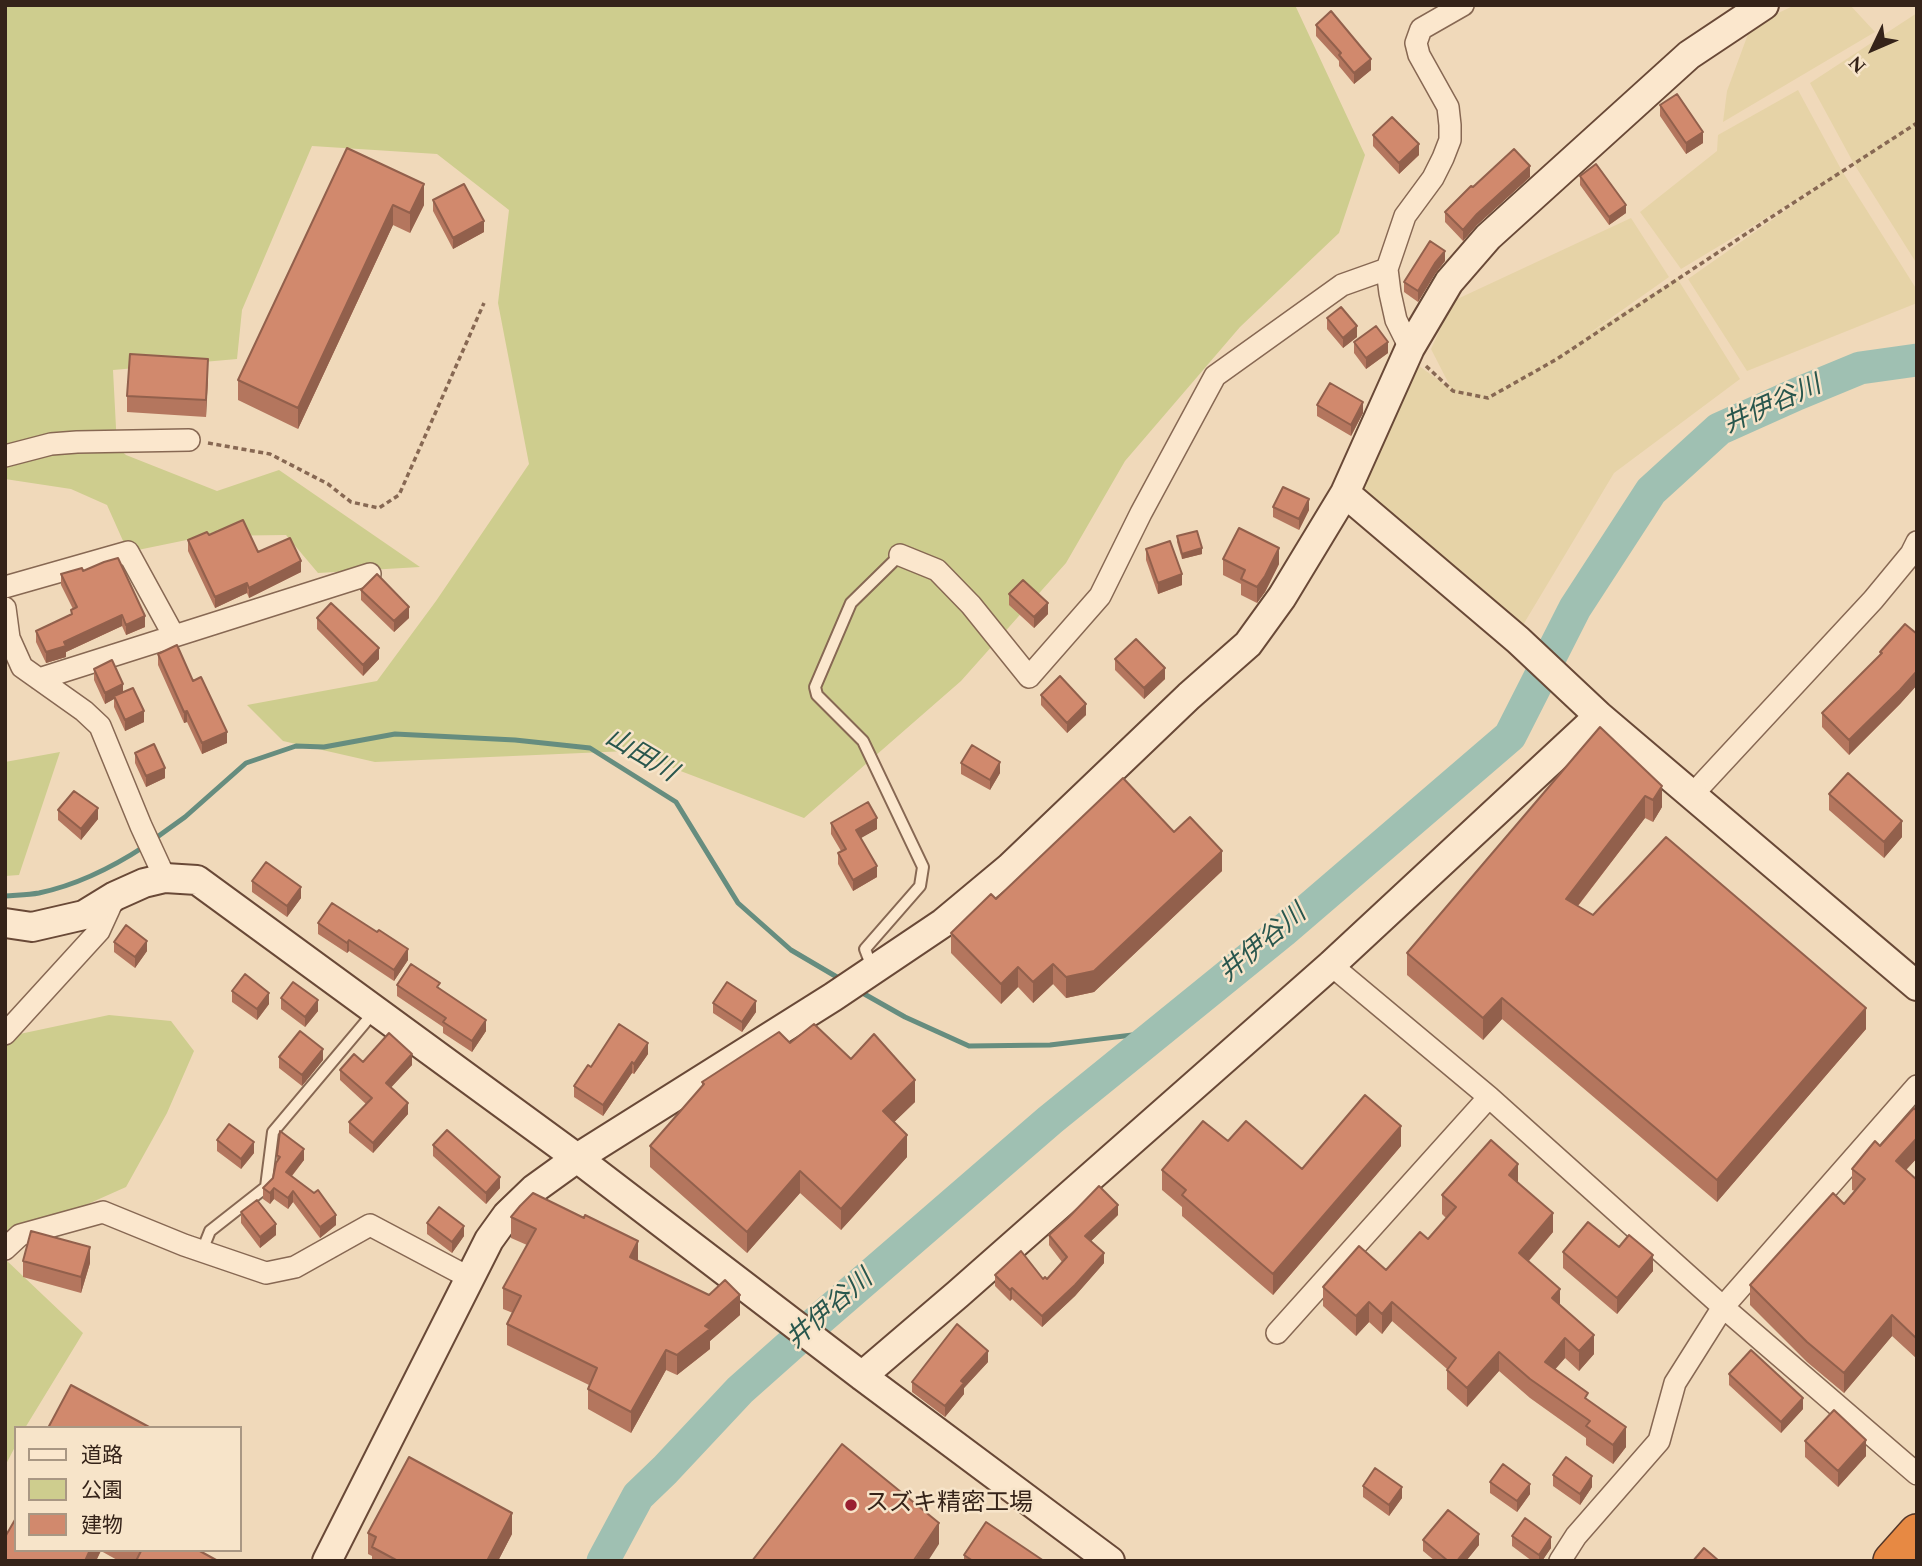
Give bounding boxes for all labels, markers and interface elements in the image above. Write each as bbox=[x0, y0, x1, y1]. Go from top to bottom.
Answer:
north arrow bbox=[1838, 14, 1908, 84]
text: N bbox=[1842, 48, 1873, 80]
water label: 井伊谷川 bbox=[1719, 372, 1827, 442]
water label: 山田川 bbox=[599, 724, 681, 790]
water label: 井伊谷川 bbox=[1214, 900, 1314, 990]
water label: 井伊谷川 bbox=[782, 1265, 880, 1357]
legend bbox=[14, 1426, 242, 1552]
text: 道路 bbox=[81, 1440, 123, 1472]
text: 公園 bbox=[81, 1475, 123, 1507]
place label: スズキ精密工場 bbox=[865, 1491, 1033, 1519]
marker: スズキ精密工場 bbox=[843, 1497, 859, 1513]
text: 建物 bbox=[81, 1510, 123, 1542]

